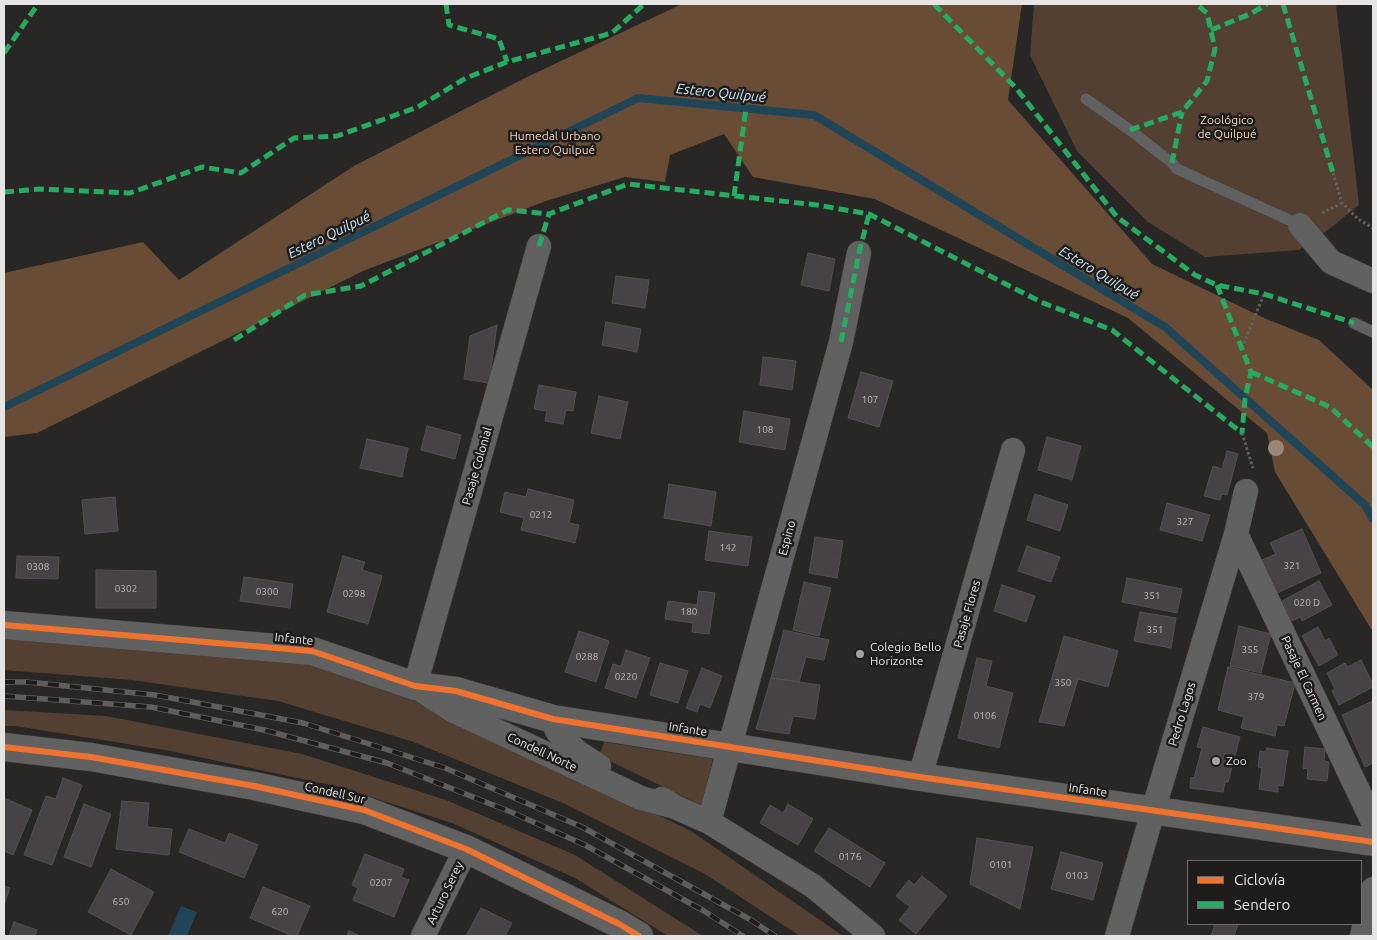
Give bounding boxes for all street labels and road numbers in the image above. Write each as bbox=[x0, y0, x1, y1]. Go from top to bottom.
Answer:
street label: Pasaje Colonial bbox=[459, 425, 495, 507]
street label: Espino bbox=[775, 519, 799, 557]
street label: Pasaje Flores bbox=[950, 578, 984, 650]
street label: Infante bbox=[274, 630, 314, 648]
street label: Pasaje El Carmen bbox=[1278, 634, 1330, 722]
street label: Pedro Lagos bbox=[1165, 680, 1199, 748]
street label: Infante bbox=[668, 719, 708, 739]
street label: Condell Norte bbox=[505, 730, 579, 774]
street label: Condell Sur bbox=[303, 779, 367, 807]
street label: Infante bbox=[1068, 780, 1108, 800]
street label: Arturo Serey bbox=[424, 859, 466, 927]

